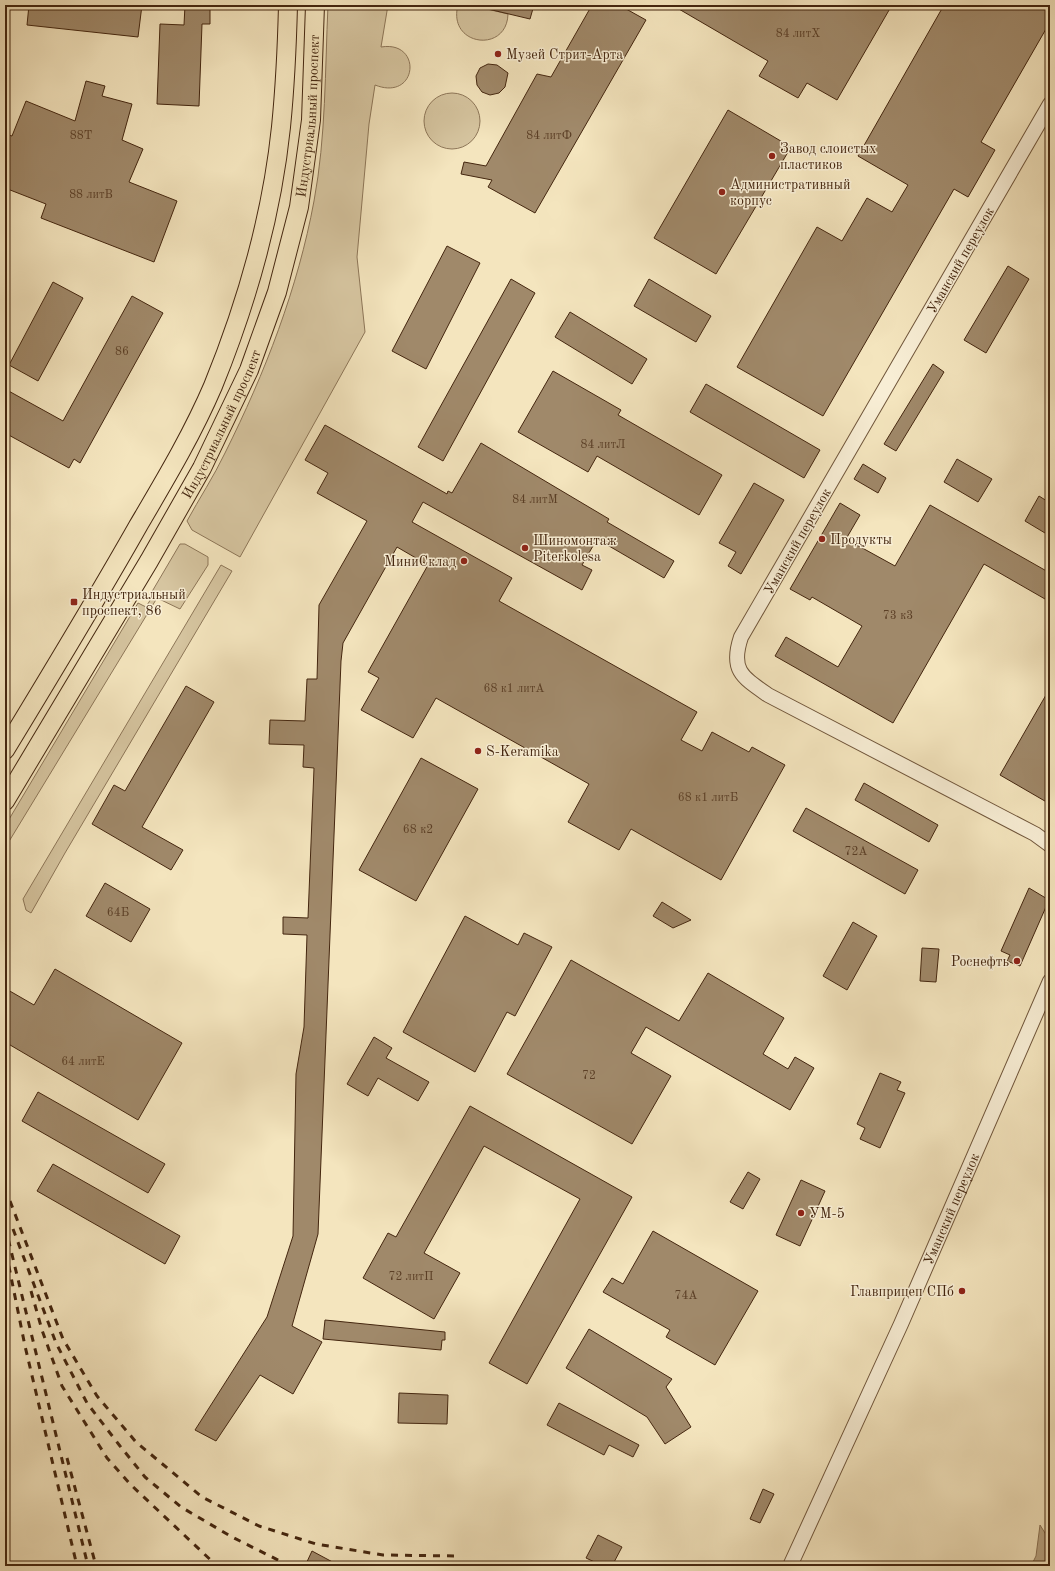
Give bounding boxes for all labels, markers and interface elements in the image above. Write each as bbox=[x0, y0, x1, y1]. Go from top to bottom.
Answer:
house number: 84 литХ bbox=[776, 28, 820, 40]
street label: Индустриальный проспект bbox=[294, 34, 322, 198]
place label: Музей Стрит-Арта bbox=[506, 48, 623, 62]
marker: Музей Стрит-Арта bbox=[493, 49, 503, 59]
house number: 88Т bbox=[70, 130, 92, 142]
house number: 84 литФ bbox=[526, 130, 572, 142]
place label: Завод слоистых пластиков bbox=[780, 142, 877, 172]
marker: Завод слоистых пластиков bbox=[767, 151, 777, 161]
place label: Административный корпус bbox=[730, 178, 851, 208]
marker: Административный корпус bbox=[717, 187, 727, 197]
house number: 88 литВ bbox=[69, 189, 113, 201]
street label: Уманский переулок bbox=[925, 205, 997, 316]
house number: 86 bbox=[115, 346, 129, 358]
street label: Индустриальный проспект bbox=[180, 348, 264, 501]
house number: 84 литЛ bbox=[581, 439, 625, 451]
street label: Уманский переулок bbox=[762, 486, 834, 597]
house number: 84 литМ bbox=[512, 494, 558, 506]
place label: Продукты bbox=[830, 533, 892, 547]
place label: Шиномонтаж Piterkolesa bbox=[533, 534, 617, 564]
marker: Продукты bbox=[817, 534, 827, 544]
marker: Шиномонтаж Piterkolesa bbox=[520, 543, 530, 553]
place label: МиниСклад bbox=[384, 555, 456, 569]
marker: МиниСклад bbox=[459, 556, 469, 566]
place label: Индустриальный проспект, 86 bbox=[82, 588, 186, 618]
marker: Индустриальный проспект, 86 bbox=[69, 597, 79, 607]
house number: 73 к3 bbox=[883, 610, 913, 622]
house number: 68 к1 литА bbox=[484, 683, 544, 695]
place label: S-Keramika bbox=[486, 745, 559, 759]
marker: S-Keramika bbox=[473, 746, 483, 756]
house number: 68 к1 литБ bbox=[678, 792, 738, 804]
house number: 68 к2 bbox=[403, 824, 433, 836]
house number: 72А bbox=[844, 846, 868, 858]
house number: 64Б bbox=[107, 907, 129, 919]
place label: Роснефть bbox=[951, 955, 1009, 970]
marker: Роснефть bbox=[1012, 956, 1022, 966]
house number: 64 литЕ bbox=[61, 1056, 105, 1068]
house number: 72 bbox=[582, 1070, 596, 1082]
street label: Уманский переулок bbox=[922, 1151, 982, 1267]
place label: УМ-5 bbox=[809, 1207, 845, 1221]
marker: УМ-5 bbox=[796, 1208, 806, 1218]
house number: 72 литП bbox=[389, 1271, 433, 1283]
place label: Главприцеп СПб bbox=[850, 1285, 954, 1299]
marker: Главприцеп СПб bbox=[957, 1286, 967, 1296]
house number: 74А bbox=[674, 1290, 698, 1302]

